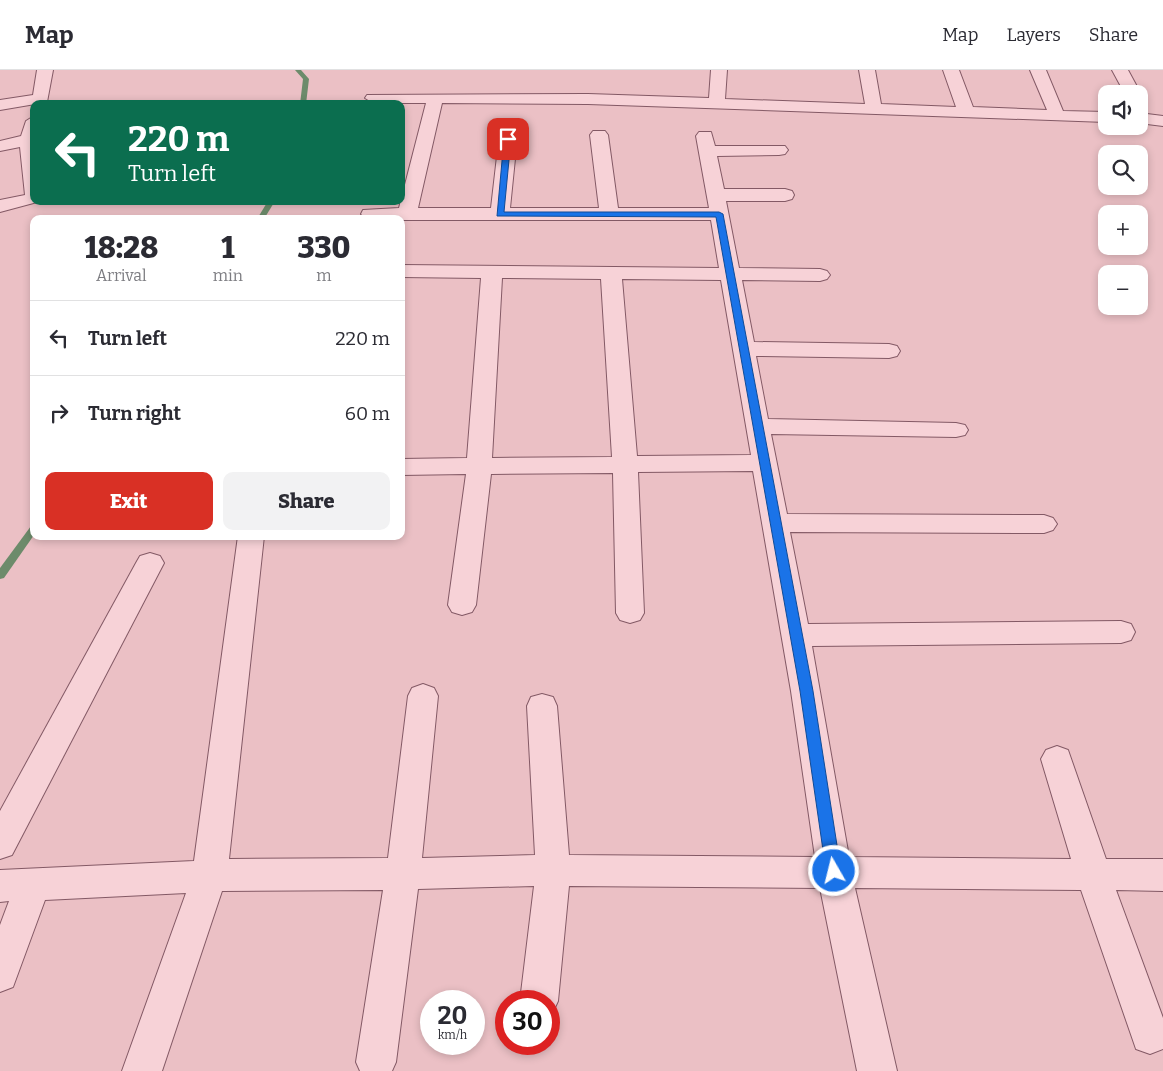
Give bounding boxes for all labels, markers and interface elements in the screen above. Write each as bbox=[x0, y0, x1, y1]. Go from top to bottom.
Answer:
text: Map bbox=[25, 21, 74, 49]
text: Map bbox=[942, 24, 978, 46]
text: Layers bbox=[1006, 24, 1061, 46]
text: Share bbox=[1089, 24, 1138, 46]
map controls bbox=[1098, 85, 1148, 315]
button: sound bbox=[1098, 85, 1148, 135]
text: 220 m bbox=[128, 118, 229, 160]
pin bbox=[487, 118, 529, 160]
icon: left bbox=[45, 120, 110, 185]
icon: arrive bbox=[494, 125, 522, 153]
button: search bbox=[1098, 145, 1148, 195]
text: Turn left bbox=[128, 160, 216, 187]
button: + bbox=[1098, 205, 1148, 255]
text: 18:28 bbox=[84, 230, 158, 266]
text: 1 bbox=[221, 230, 234, 266]
text: 330 bbox=[297, 230, 351, 266]
button: − bbox=[1098, 265, 1148, 315]
text: Arrival bbox=[96, 266, 147, 285]
text: min bbox=[213, 266, 243, 285]
text: m bbox=[316, 266, 332, 285]
icon: left bbox=[45, 324, 73, 352]
text: Turn left bbox=[88, 327, 167, 350]
text: 220 m bbox=[335, 327, 390, 350]
icon: right bbox=[45, 399, 73, 427]
text: Turn right bbox=[88, 402, 181, 425]
text: 60 m bbox=[345, 402, 390, 425]
button: Exit bbox=[45, 472, 213, 530]
button: Share bbox=[223, 472, 390, 530]
position arrow bbox=[807, 844, 859, 896]
speed limit sign: 30 bbox=[495, 990, 560, 1055]
text: 20 bbox=[438, 1001, 467, 1031]
text: km/h bbox=[438, 1028, 467, 1042]

